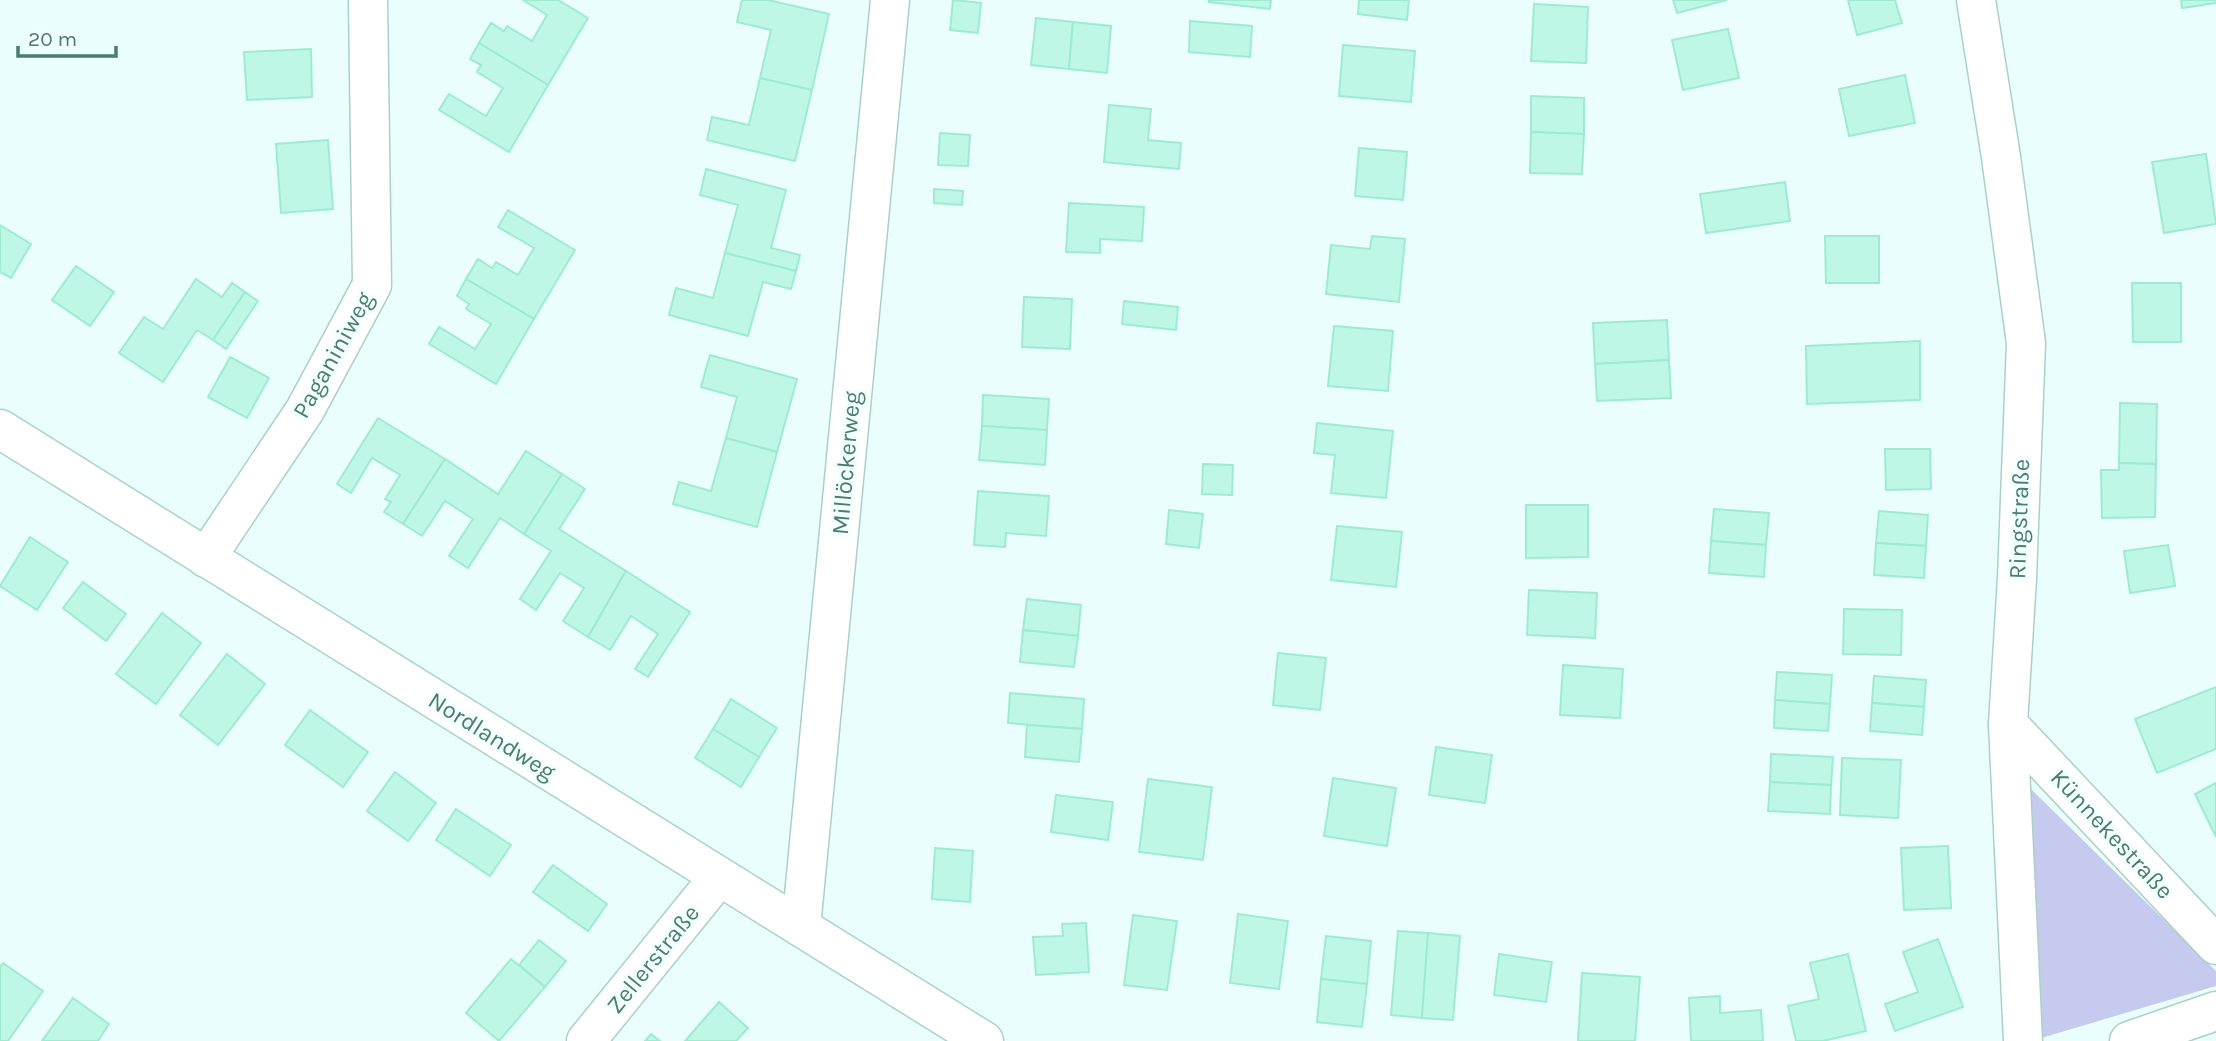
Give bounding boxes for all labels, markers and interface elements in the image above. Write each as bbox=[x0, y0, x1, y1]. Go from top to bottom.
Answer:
scale bar bbox=[18, 14, 116, 58]
text: 20 m bbox=[28, 27, 77, 51]
street label: Paganiniweg bbox=[287, 287, 379, 423]
street label: Millöckerweg bbox=[826, 390, 866, 536]
street label: Ringstraße bbox=[2003, 458, 2035, 580]
street label: Nordlandweg bbox=[423, 686, 561, 786]
street label: Künnekestraße bbox=[2045, 763, 2179, 905]
street label: Zellerstraße bbox=[601, 899, 705, 1019]

